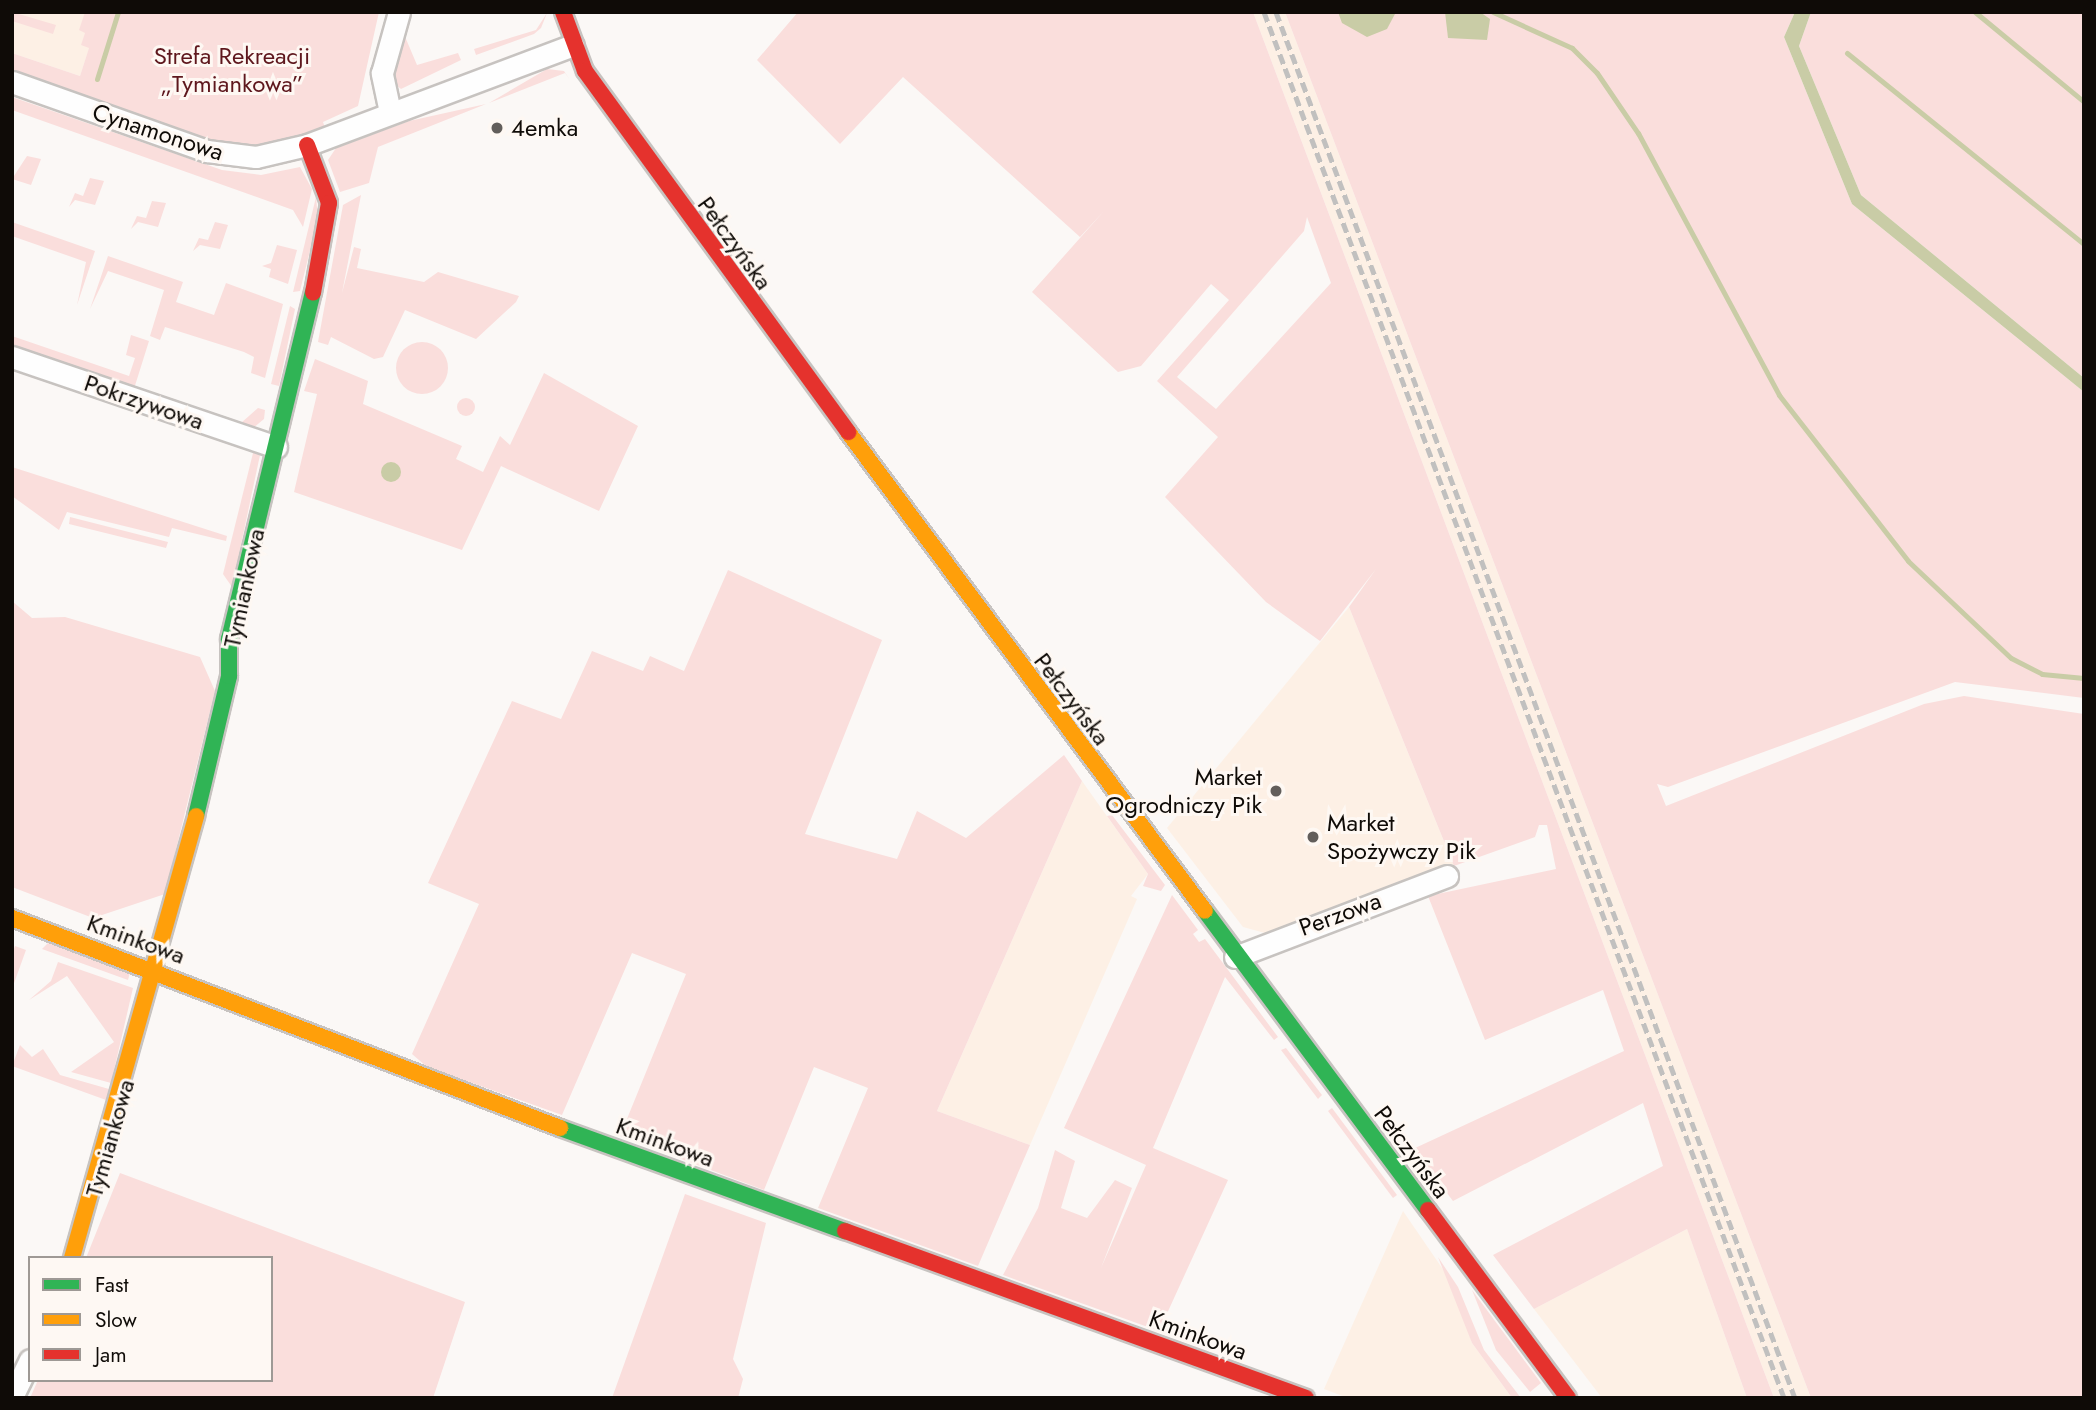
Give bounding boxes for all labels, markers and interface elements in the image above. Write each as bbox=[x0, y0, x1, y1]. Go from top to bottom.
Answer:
park label: Strefa Rekreacji „Tymiankowa” bbox=[154, 42, 310, 98]
street label: Cynamonowa bbox=[89, 97, 227, 167]
place label: 4emka bbox=[511, 114, 578, 142]
marker: 4emka bbox=[489, 120, 505, 136]
street label: Pełczyńska bbox=[692, 191, 778, 295]
street label: Pokrzywowa bbox=[81, 368, 207, 436]
street label: Tymiankowa bbox=[217, 526, 271, 650]
street label: Pełczyńska bbox=[1028, 647, 1116, 751]
place label: Market Ogrodniczy Pik bbox=[1105, 763, 1262, 819]
marker: Market Ogrodniczy Pik bbox=[1268, 783, 1284, 799]
place label: Market Spożywczy Pik bbox=[1327, 809, 1476, 865]
marker: Market Spożywczy Pik bbox=[1305, 829, 1321, 845]
street label: Perzowa bbox=[1295, 886, 1385, 942]
street label: Kminkowa bbox=[83, 908, 189, 970]
street label: Tymiankowa bbox=[79, 1076, 141, 1200]
street label: Pełczyńska bbox=[1368, 1100, 1456, 1204]
street label: Kminkowa bbox=[612, 1111, 718, 1173]
legend bbox=[28, 1256, 273, 1382]
text: Fast bbox=[95, 1270, 128, 1300]
street label: Kminkowa bbox=[1145, 1304, 1251, 1366]
text: Slow bbox=[95, 1305, 137, 1335]
text: Jam bbox=[95, 1340, 127, 1370]

